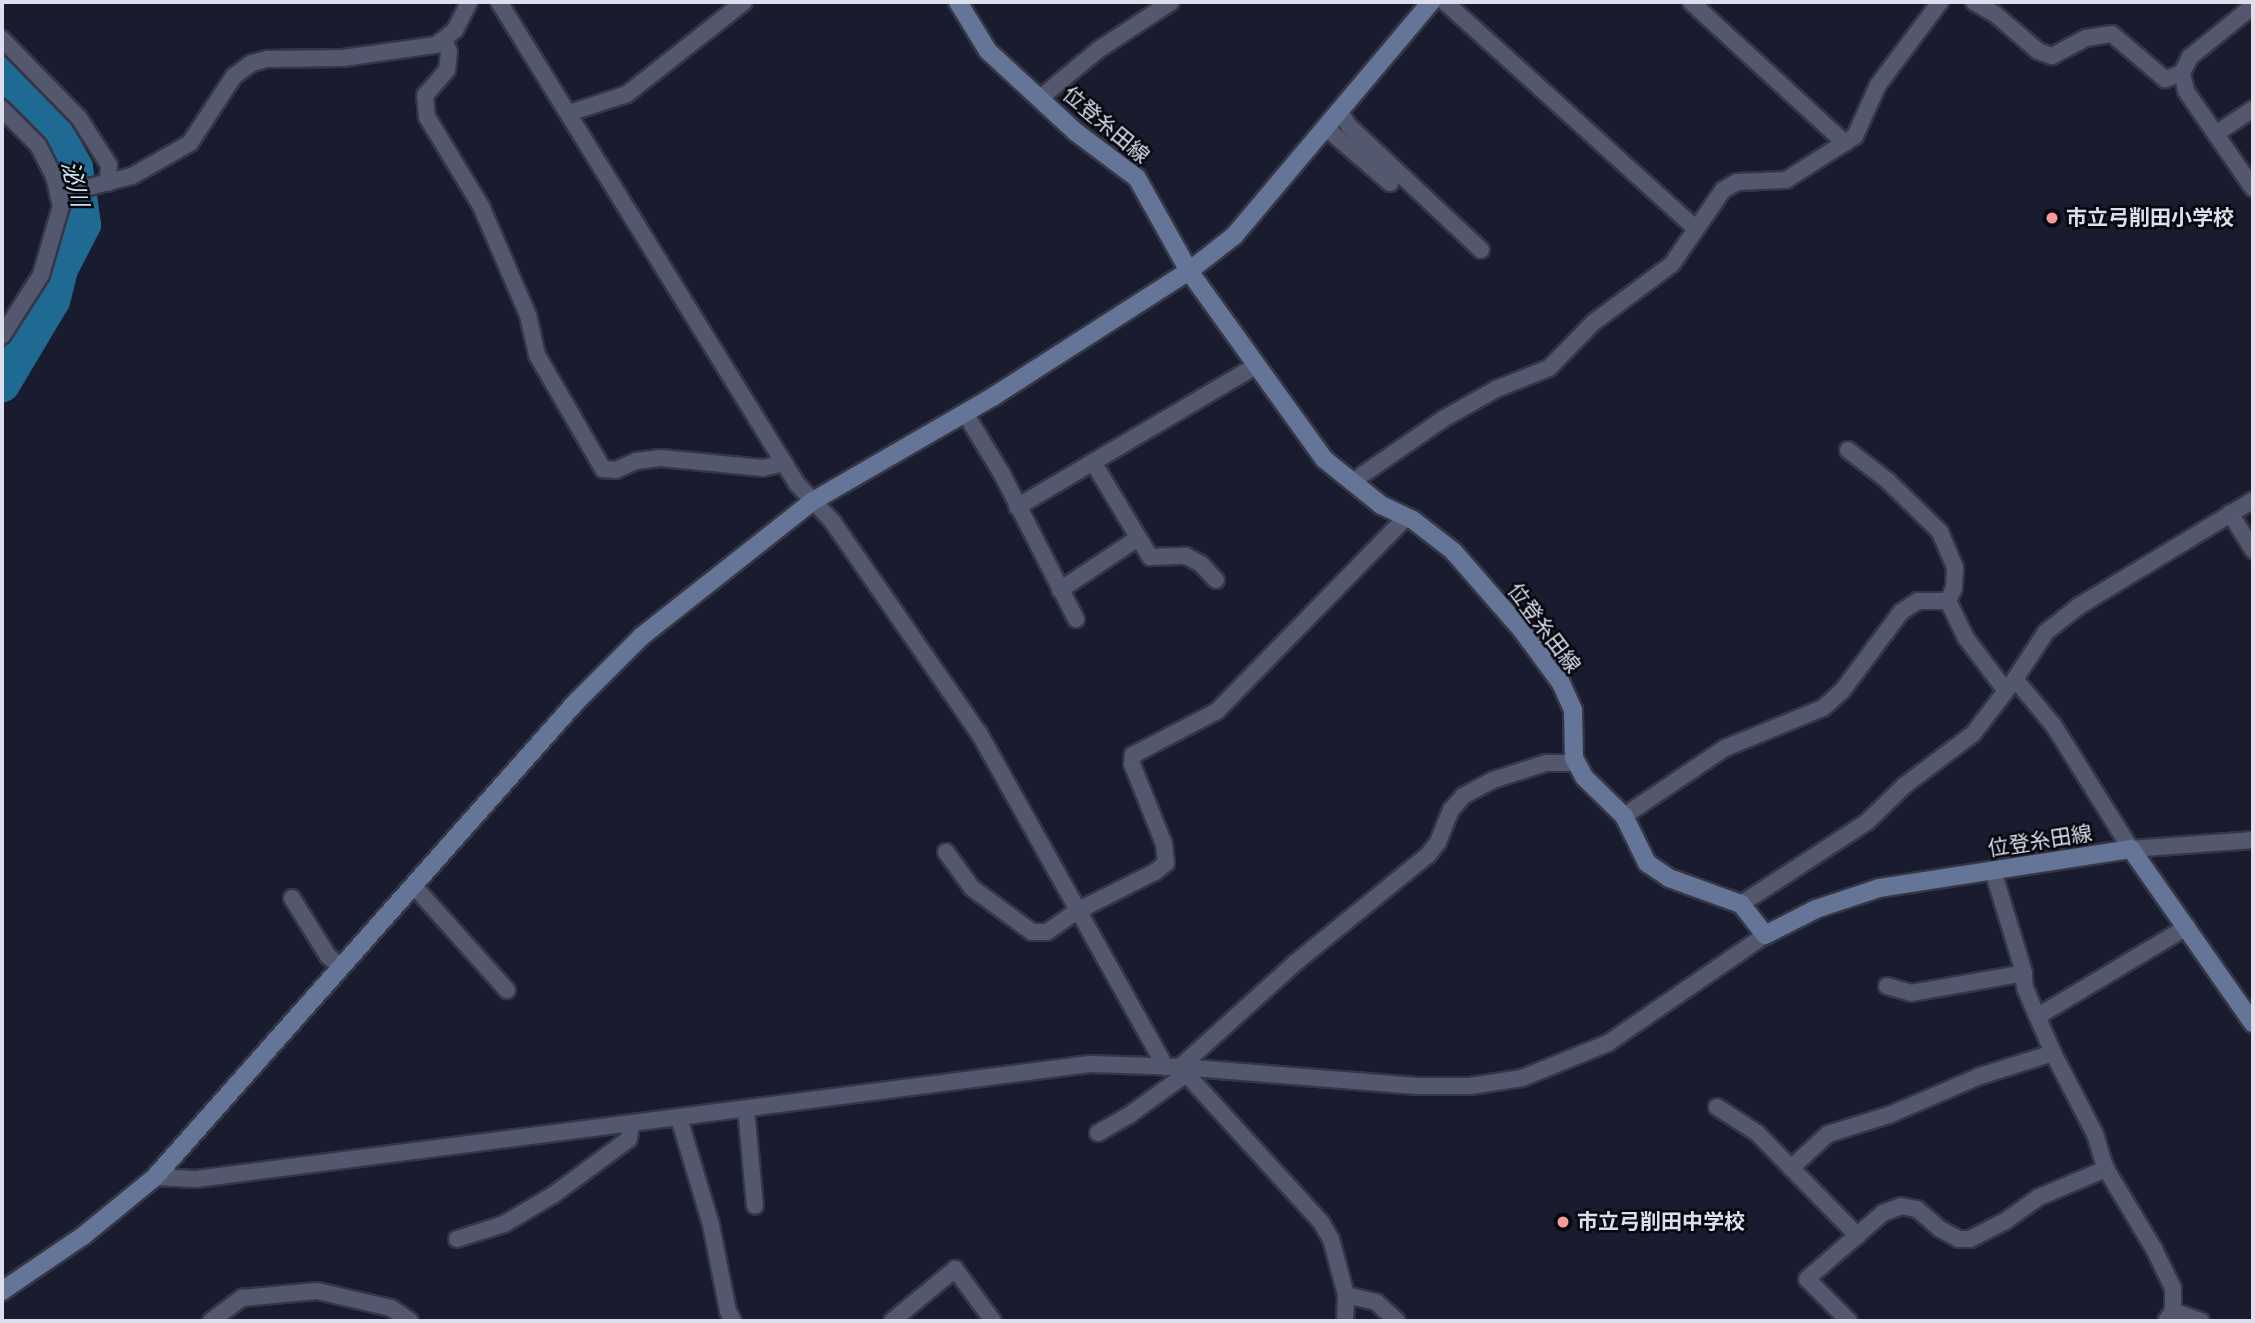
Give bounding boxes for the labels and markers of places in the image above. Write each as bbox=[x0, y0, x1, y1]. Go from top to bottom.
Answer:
place label: 市立弓削田小学校 bbox=[2066, 205, 2234, 231]
marker: 市立弓削田小学校 bbox=[2044, 210, 2060, 226]
place label: 市立弓削田中学校 bbox=[1577, 1209, 1745, 1235]
marker: 市立弓削田中学校 bbox=[1555, 1214, 1571, 1230]

